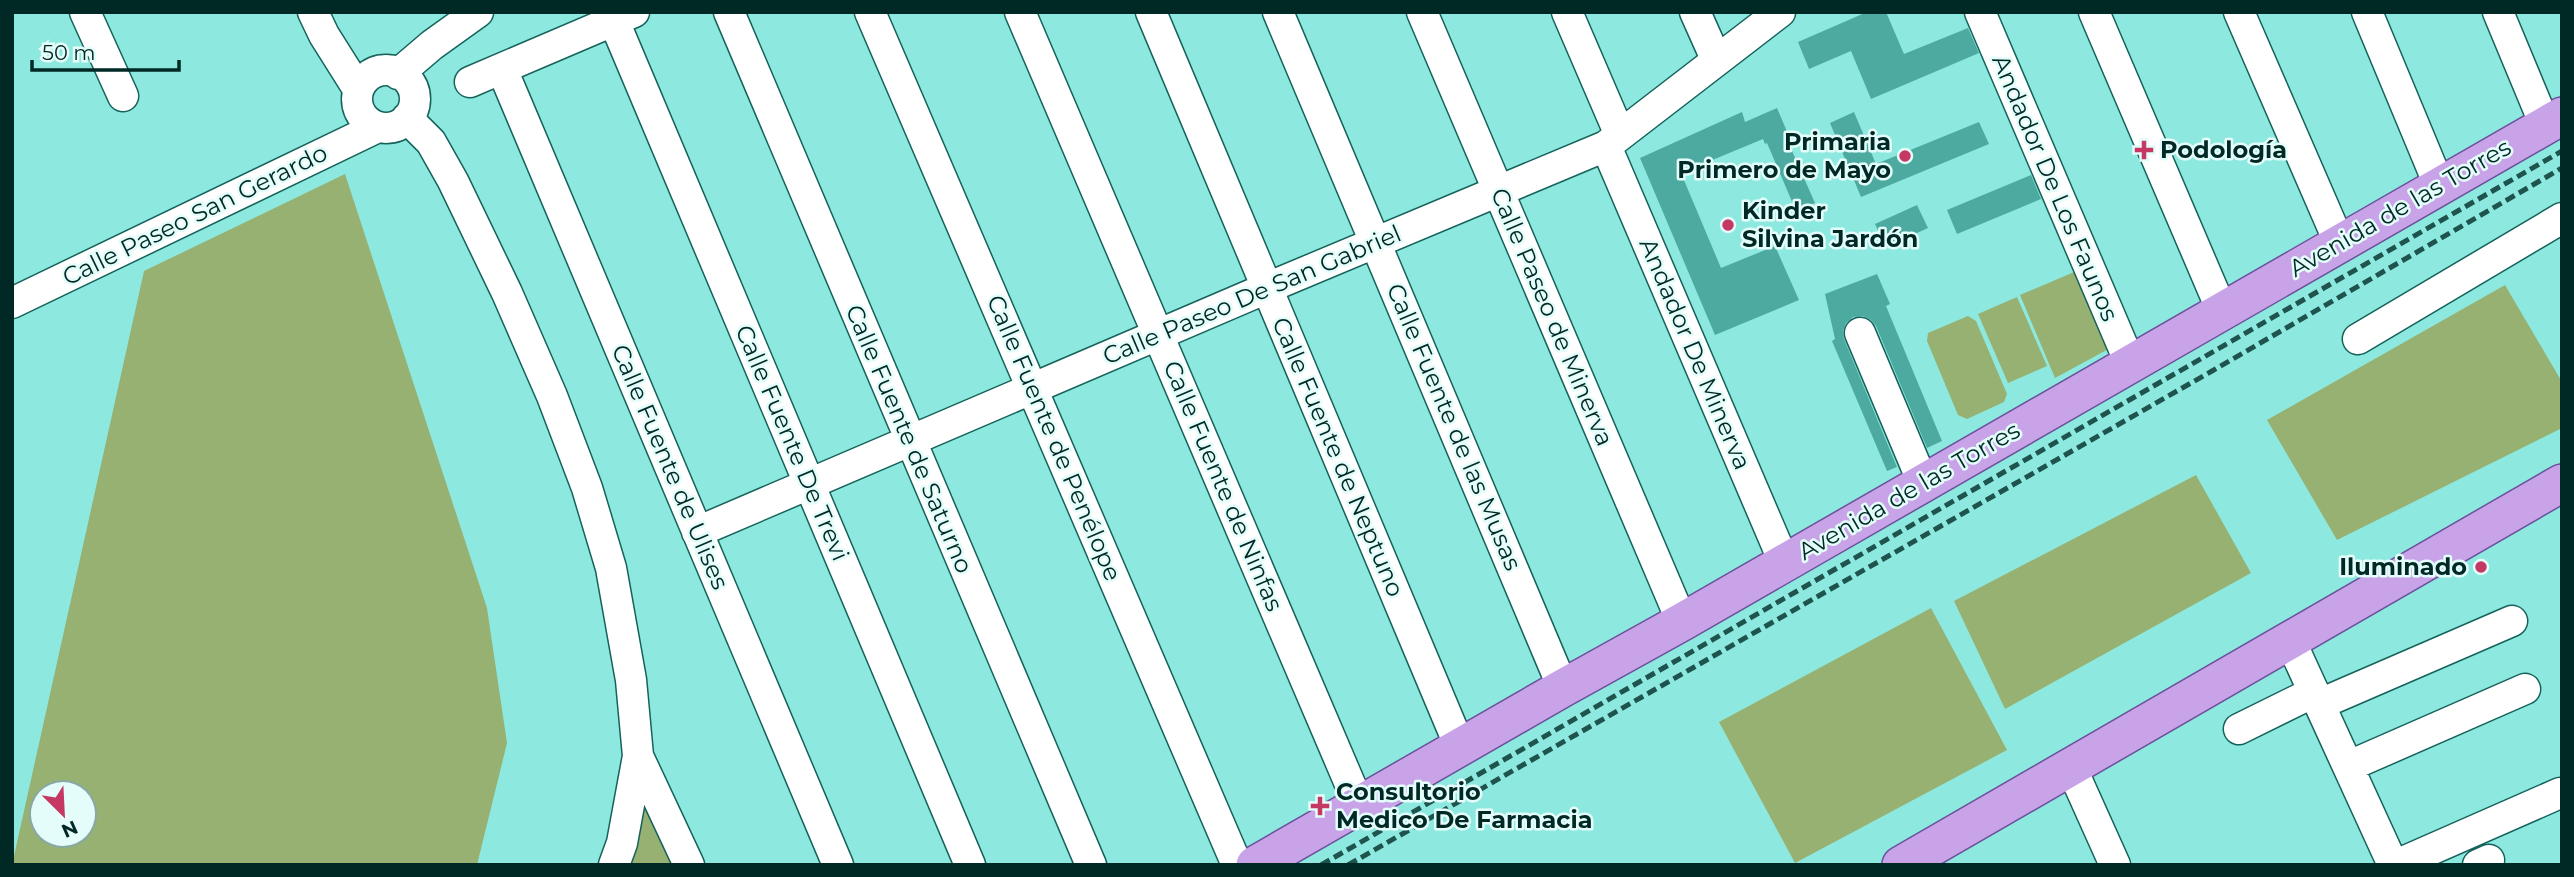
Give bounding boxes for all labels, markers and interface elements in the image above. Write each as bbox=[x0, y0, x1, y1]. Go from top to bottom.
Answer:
scale bar bbox=[32, 28, 178, 72]
text: 50 m bbox=[42, 40, 96, 65]
street label: Andador De Los Faunos bbox=[1986, 50, 2125, 325]
place label: Primaria Primero de Mayo bbox=[1677, 127, 1891, 184]
street label: Avenida de las Torres bbox=[2284, 132, 2516, 283]
place label: Podología bbox=[2160, 135, 2287, 164]
street label: Calle Paseo San Gerardo bbox=[58, 138, 332, 291]
marker: Podología bbox=[2134, 140, 2154, 160]
marker: Primaria Primero de Mayo bbox=[1897, 148, 1913, 164]
street label: Calle Paseo de Minerva bbox=[1485, 184, 1620, 450]
place label: Kinder Silvina Jardón bbox=[1742, 196, 1918, 253]
marker: Kinder Silvina Jardón bbox=[1720, 217, 1736, 233]
street label: Calle Paseo De San Gabriel bbox=[1098, 218, 1405, 371]
street label: Andador De Minerva bbox=[1634, 234, 1757, 474]
street label: Calle Fuente de las Musas bbox=[1381, 279, 1528, 575]
street label: Calle Fuente de Penélope bbox=[981, 290, 1128, 585]
street label: Calle Fuente de Saturno bbox=[840, 300, 979, 577]
street label: Calle Fuente de Neptuno bbox=[1266, 313, 1411, 601]
street label: Calle Fuente De Trevi bbox=[730, 320, 855, 565]
street label: Calle Fuente de Ulises bbox=[606, 340, 735, 594]
street label: Calle Fuente de Ninfas bbox=[1157, 356, 1289, 615]
street label: Avenida de las Torres bbox=[1793, 415, 2025, 566]
place label: Iluminado bbox=[2339, 552, 2467, 581]
marker: Iluminado bbox=[2473, 559, 2489, 575]
place label: Consultorio Medico De Farmacia bbox=[1336, 777, 1592, 834]
north arrow bbox=[28, 779, 98, 849]
marker: Consultorio Medico De Farmacia bbox=[1310, 796, 1330, 816]
text: N bbox=[58, 815, 81, 843]

